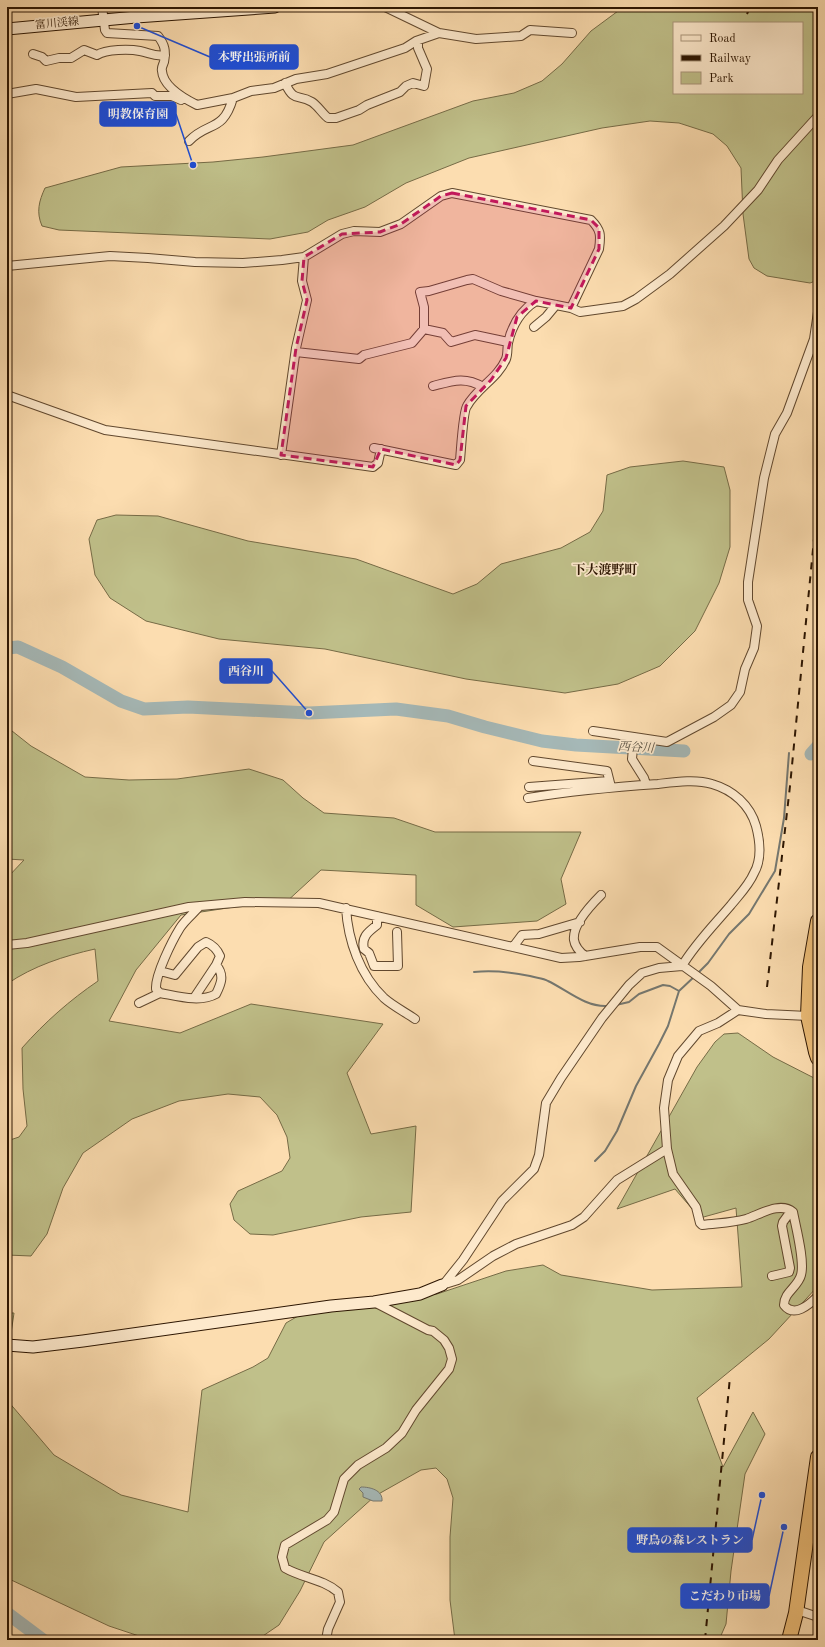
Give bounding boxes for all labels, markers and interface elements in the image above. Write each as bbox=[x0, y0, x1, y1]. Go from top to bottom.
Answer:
street label: 富川渓線 bbox=[34, 15, 79, 31]
legend bbox=[673, 22, 803, 94]
text: Road bbox=[709, 33, 736, 45]
callout: 本野出張所前 bbox=[210, 45, 298, 69]
text: 本野出張所前 bbox=[218, 50, 290, 64]
text: Railway bbox=[709, 53, 752, 65]
text: Park bbox=[709, 73, 734, 85]
callout: 明教保育園 bbox=[100, 102, 176, 126]
text: 明教保育園 bbox=[108, 107, 168, 121]
district label: 下大渡野町 bbox=[572, 563, 638, 577]
callout: 西谷川 bbox=[220, 659, 272, 683]
text: 西谷川 bbox=[228, 664, 264, 678]
water label: 西谷川 bbox=[618, 740, 656, 755]
callout: 野鳥の森レストラン bbox=[628, 1528, 752, 1552]
text: 野鳥の森レストラン bbox=[636, 1533, 744, 1547]
callout: こだわり市場 bbox=[681, 1584, 769, 1608]
text: こだわり市場 bbox=[689, 1589, 761, 1603]

